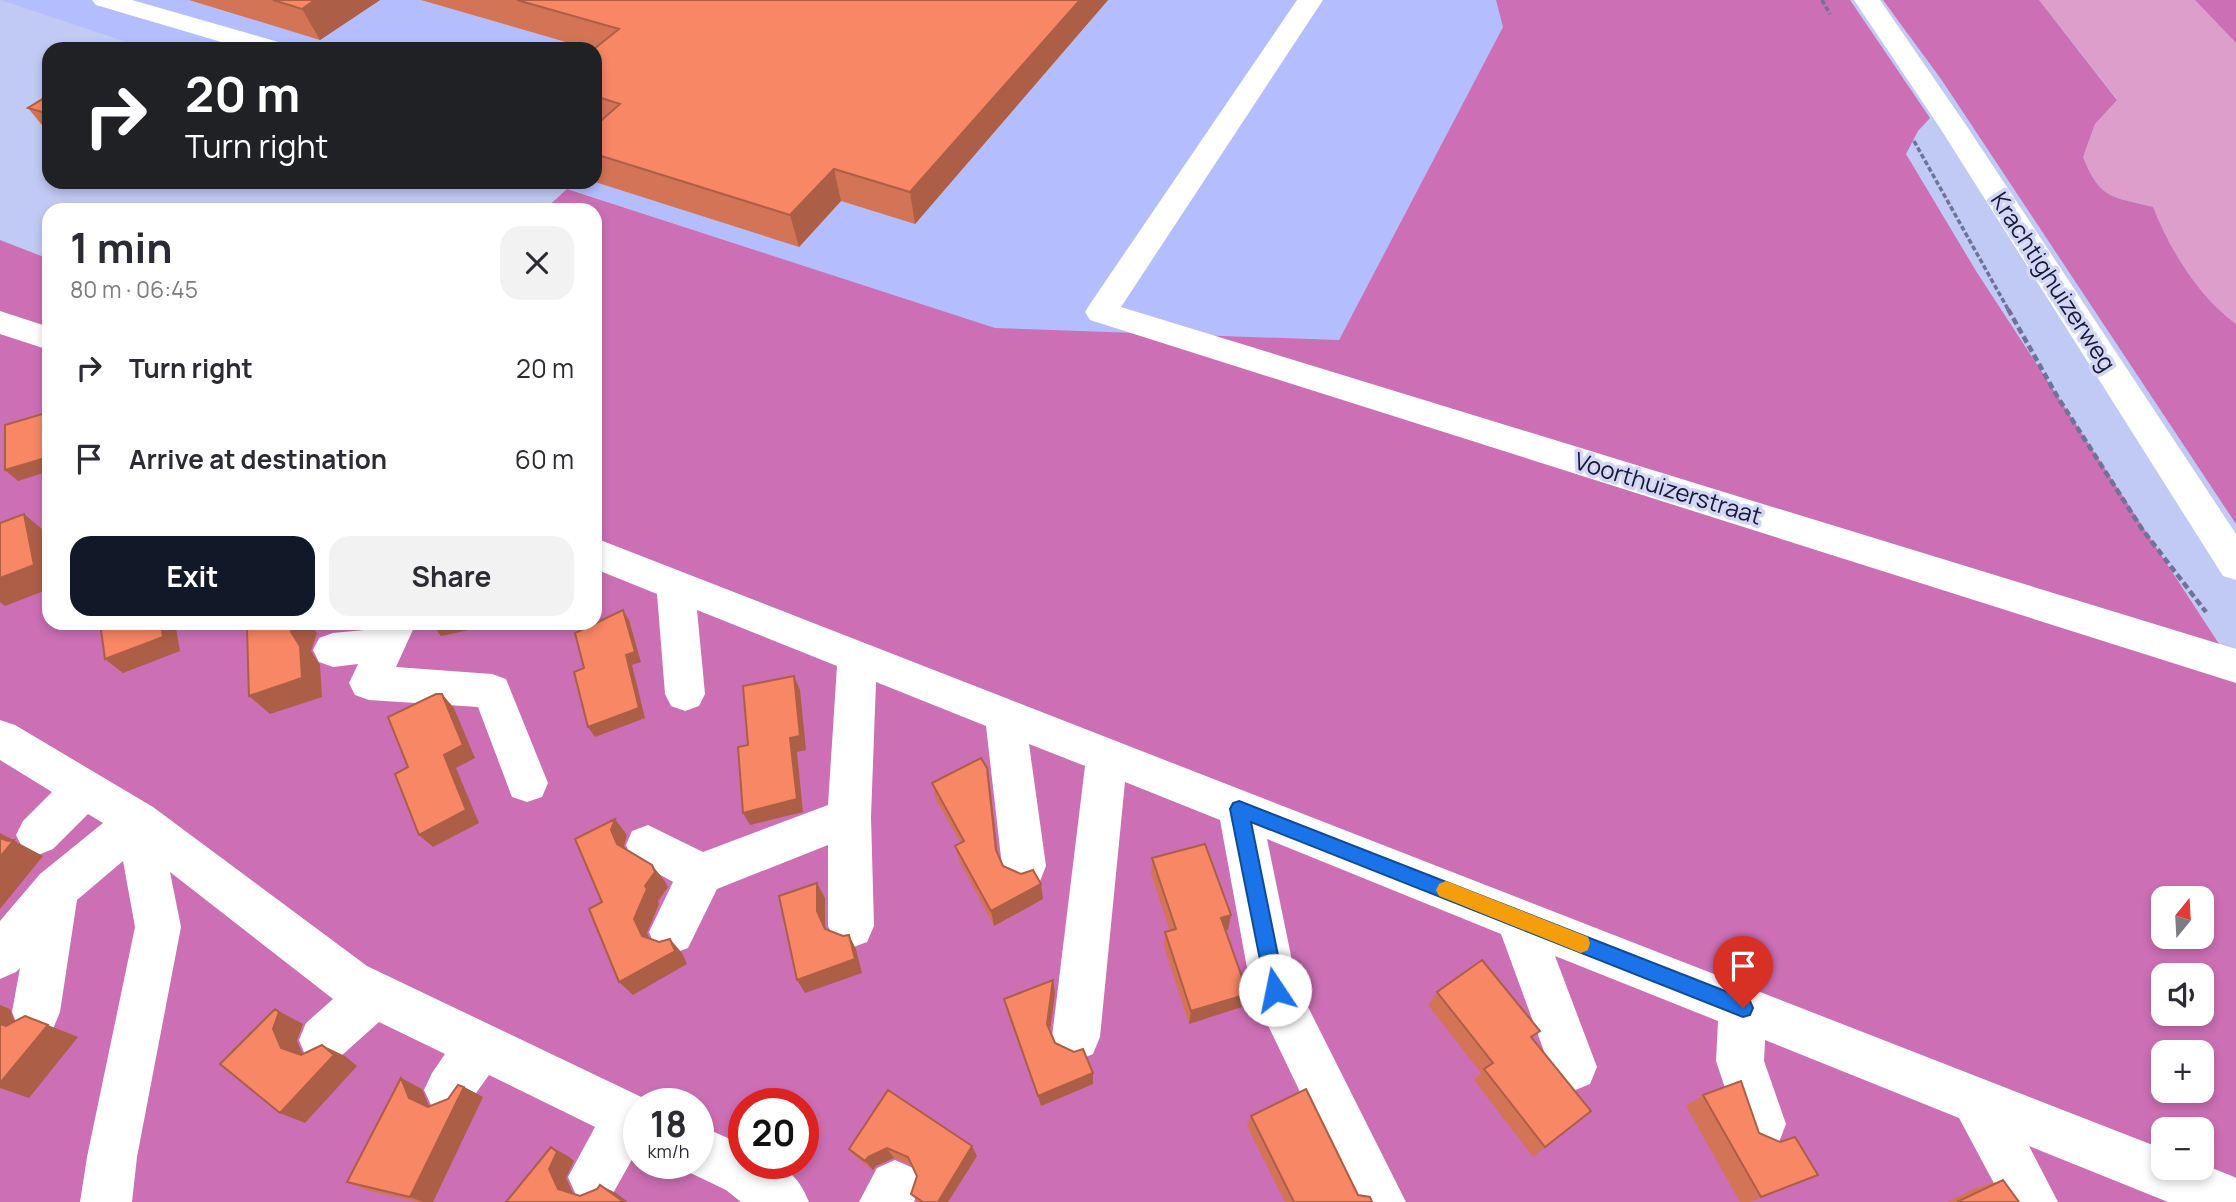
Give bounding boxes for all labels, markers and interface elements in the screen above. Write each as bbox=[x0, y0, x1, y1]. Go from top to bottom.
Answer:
text: 20 m bbox=[185, 60, 300, 127]
icon: right bbox=[70, 70, 161, 161]
text: Turn right bbox=[185, 124, 328, 168]
street label: Krachtighuizerweg bbox=[1984, 185, 2125, 377]
text: 1 min bbox=[70, 218, 173, 276]
button: close bbox=[500, 226, 574, 300]
text: 80 m · 06:45 bbox=[70, 273, 198, 305]
icon: right bbox=[70, 349, 108, 387]
text: Turn right bbox=[129, 350, 253, 386]
text: 20 m bbox=[516, 350, 574, 386]
icon: arrive bbox=[70, 440, 108, 478]
text: Arrive at destination bbox=[129, 441, 387, 477]
text: 60 m bbox=[515, 441, 574, 477]
street label: Voorthuizerstraat bbox=[1571, 443, 1766, 532]
button: Exit bbox=[70, 536, 315, 616]
button: Share bbox=[329, 536, 574, 616]
north arrow bbox=[2151, 886, 2214, 948]
map controls bbox=[2151, 886, 2214, 1180]
pin bbox=[1713, 936, 1773, 1008]
icon: arrive bbox=[1724, 947, 1762, 985]
position arrow bbox=[1238, 953, 1312, 1027]
button: sound bbox=[2151, 963, 2214, 1026]
button: + bbox=[2151, 1040, 2214, 1103]
speed limit sign: 20 bbox=[728, 1088, 819, 1179]
text: 18 bbox=[650, 1100, 687, 1148]
button: − bbox=[2151, 1117, 2214, 1180]
text: km/h bbox=[648, 1139, 689, 1163]

